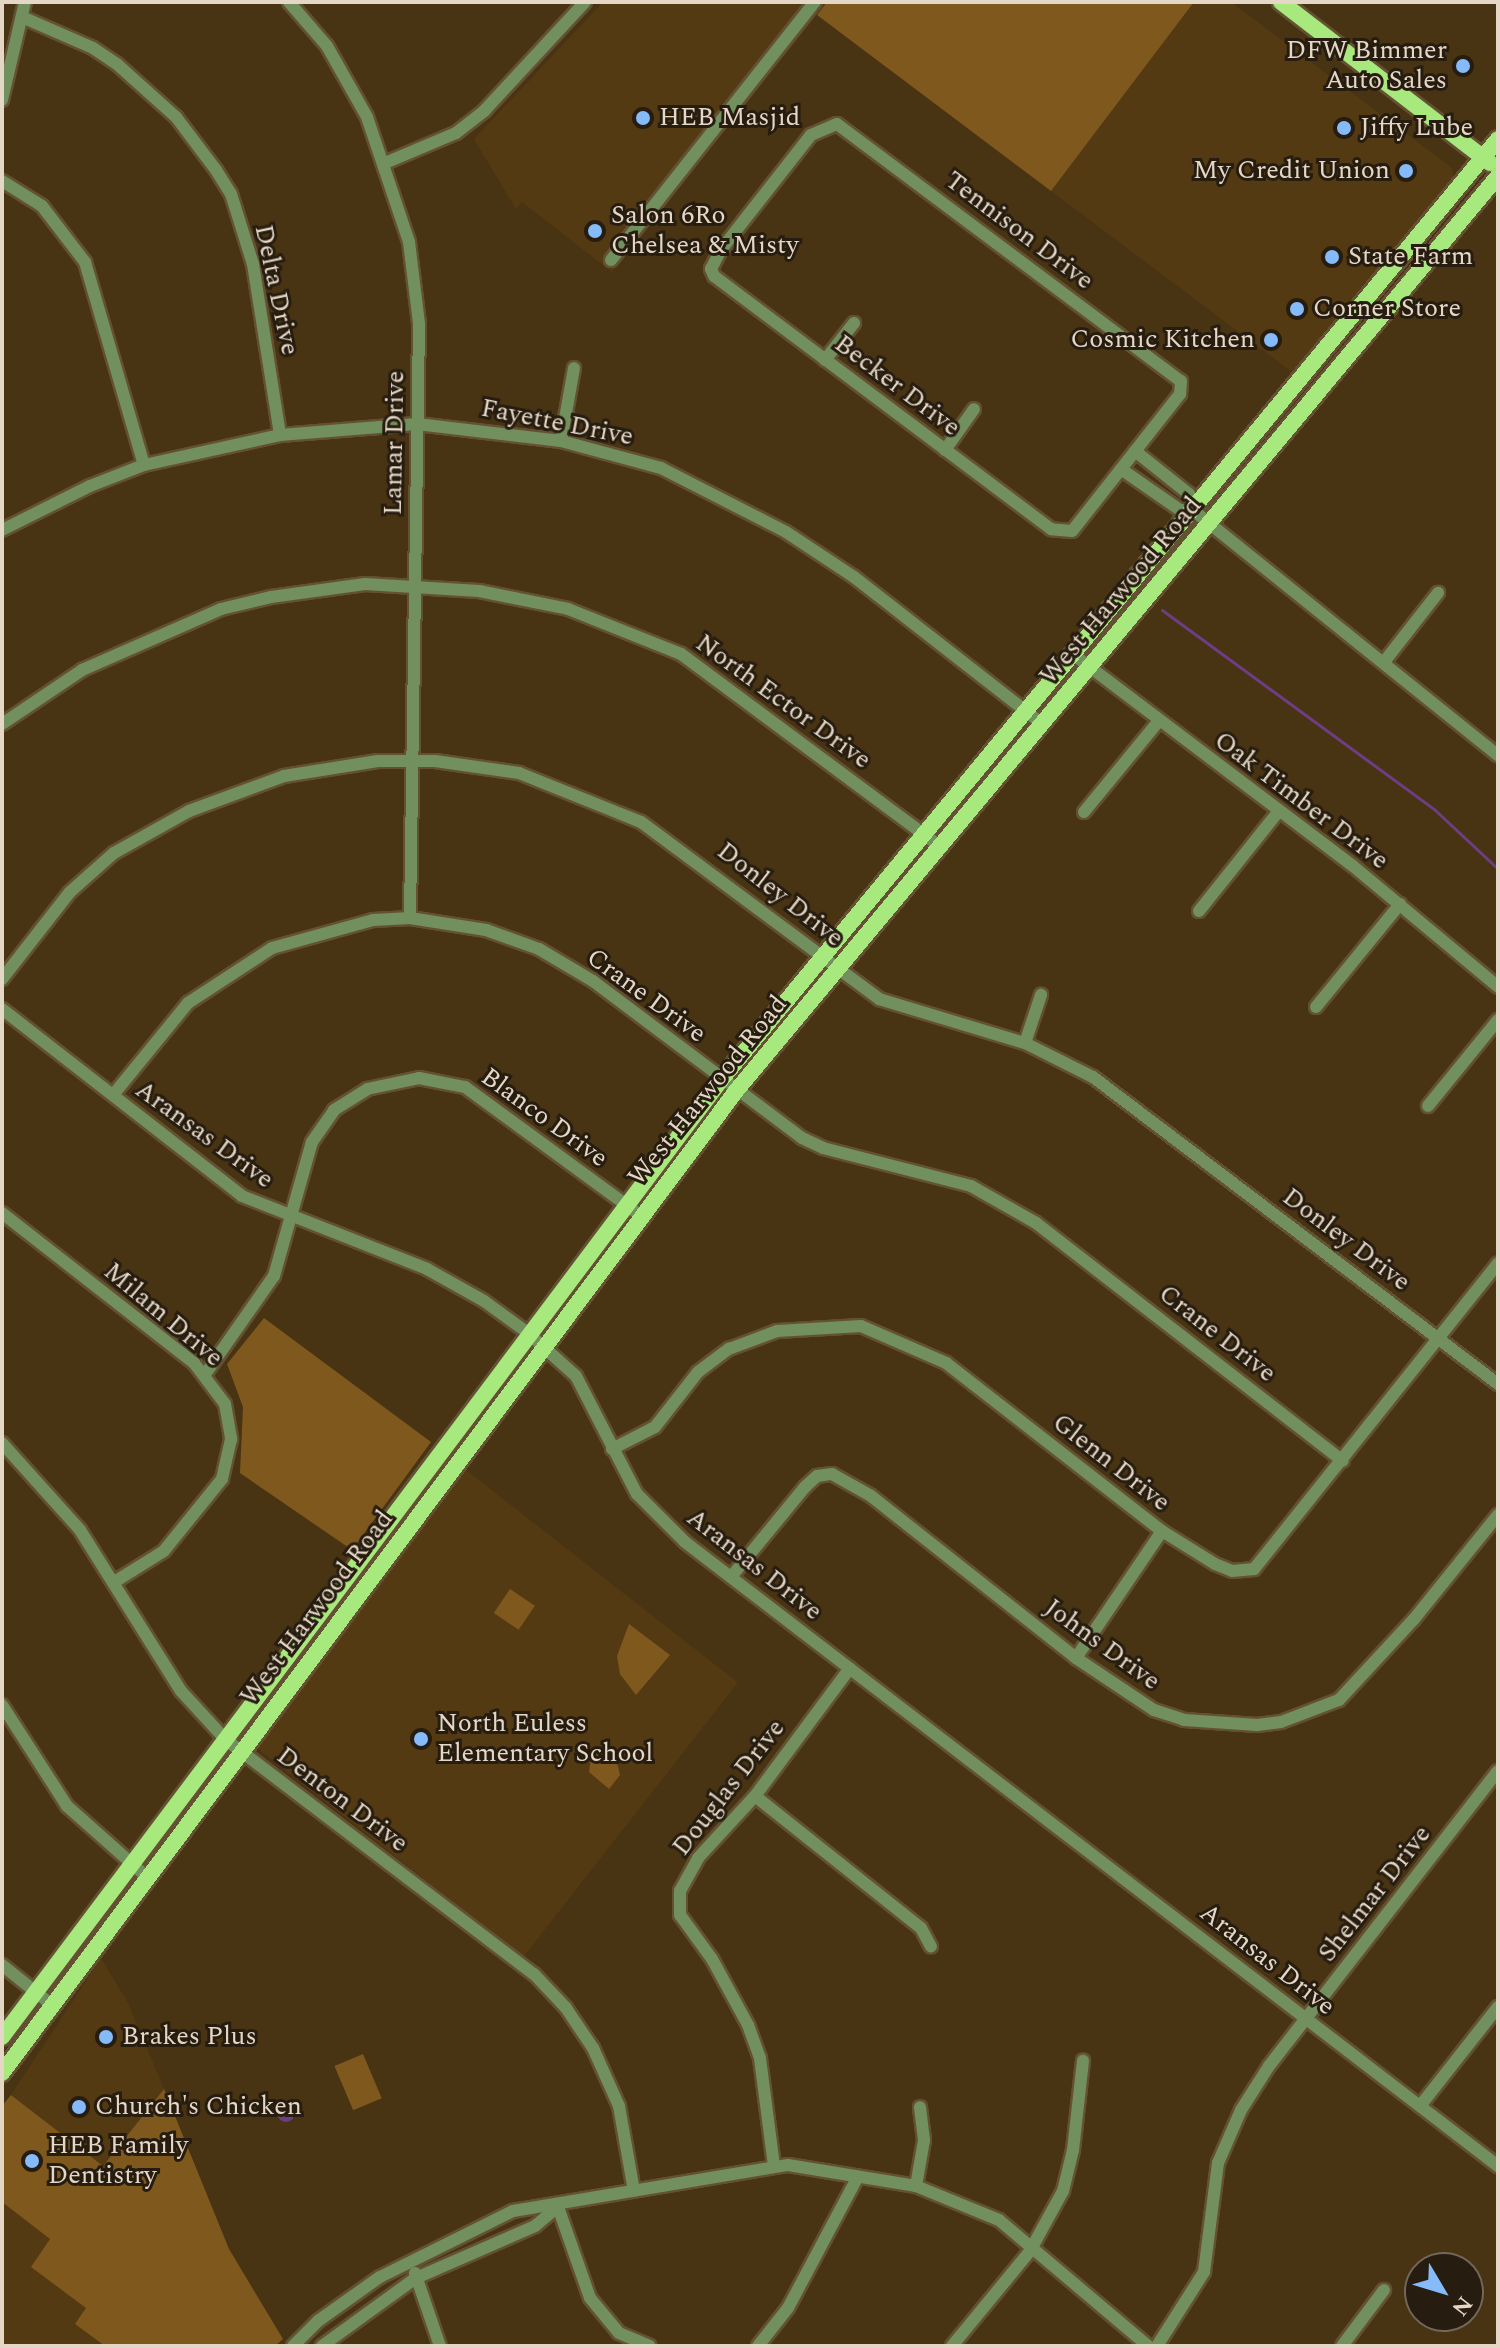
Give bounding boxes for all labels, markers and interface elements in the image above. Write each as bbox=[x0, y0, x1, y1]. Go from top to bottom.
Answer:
place label: DFW Bimmer Auto Sales bbox=[1286, 35, 1447, 96]
marker: DFW Bimmer Auto Sales bbox=[1454, 57, 1472, 75]
place label: HEB Masjid bbox=[659, 102, 800, 134]
marker: HEB Masjid bbox=[634, 109, 652, 127]
place label: Jiffy Lube bbox=[1360, 112, 1473, 144]
marker: Jiffy Lube bbox=[1335, 119, 1353, 137]
place label: My Credit Union bbox=[1193, 155, 1390, 187]
marker: My Credit Union bbox=[1397, 162, 1415, 180]
street label: Tennison Drive bbox=[939, 165, 1099, 297]
place label: Salon 6Ro Chelsea & Misty bbox=[611, 200, 799, 262]
street label: Delta Drive bbox=[247, 222, 305, 358]
marker: Salon 6Ro Chelsea & Misty bbox=[586, 222, 604, 240]
place label: State Farm bbox=[1348, 241, 1473, 273]
marker: State Farm bbox=[1323, 248, 1341, 266]
place label: Corner Store bbox=[1313, 293, 1461, 325]
marker: Corner Store bbox=[1288, 300, 1306, 318]
place label: Cosmic Kitchen bbox=[1070, 324, 1255, 356]
street label: Becker Drive bbox=[828, 329, 966, 443]
marker: Cosmic Kitchen bbox=[1262, 331, 1280, 349]
street label: Lamar Drive bbox=[378, 370, 412, 516]
street label: Fayette Drive bbox=[478, 393, 636, 453]
street label: West Harwood Road bbox=[1033, 491, 1209, 691]
street label: North Ector Drive bbox=[689, 628, 877, 776]
street label: Oak Timber Drive bbox=[1208, 725, 1394, 877]
street label: Donley Drive bbox=[710, 836, 850, 954]
street label: Crane Drive bbox=[580, 942, 712, 1050]
street label: West Harwood Road bbox=[622, 990, 794, 1192]
street label: Blanco Drive bbox=[475, 1062, 613, 1174]
street label: Aransas Drive bbox=[129, 1074, 279, 1196]
street label: Donley Drive bbox=[1276, 1182, 1416, 1298]
street label: Milam Drive bbox=[97, 1256, 229, 1374]
street label: Crane Drive bbox=[1152, 1279, 1282, 1389]
street label: Glenn Drive bbox=[1046, 1407, 1176, 1519]
street label: Aransas Drive bbox=[680, 1502, 828, 1628]
street label: West Harwood Road bbox=[234, 1504, 400, 1712]
street label: Johns Drive bbox=[1038, 1593, 1166, 1697]
place label: North Euless Elementary School bbox=[437, 1708, 653, 1770]
street label: Douglas Drive bbox=[666, 1714, 792, 1862]
marker: North Euless Elementary School bbox=[412, 1730, 430, 1748]
street label: Denton Drive bbox=[270, 1740, 414, 1860]
street label: Shelmar Drive bbox=[1312, 1820, 1438, 1968]
street label: Aransas Drive bbox=[1193, 1897, 1341, 2023]
place label: Brakes Plus bbox=[122, 2021, 257, 2053]
marker: Brakes Plus bbox=[97, 2028, 115, 2046]
place label: Church's Chicken bbox=[95, 2091, 302, 2123]
marker: Church's Chicken bbox=[70, 2098, 88, 2116]
place label: HEB Family Dentistry bbox=[48, 2130, 188, 2192]
marker: HEB Family Dentistry bbox=[23, 2152, 41, 2170]
north arrow bbox=[1404, 2252, 1484, 2332]
text: N bbox=[1443, 2289, 1480, 2323]

